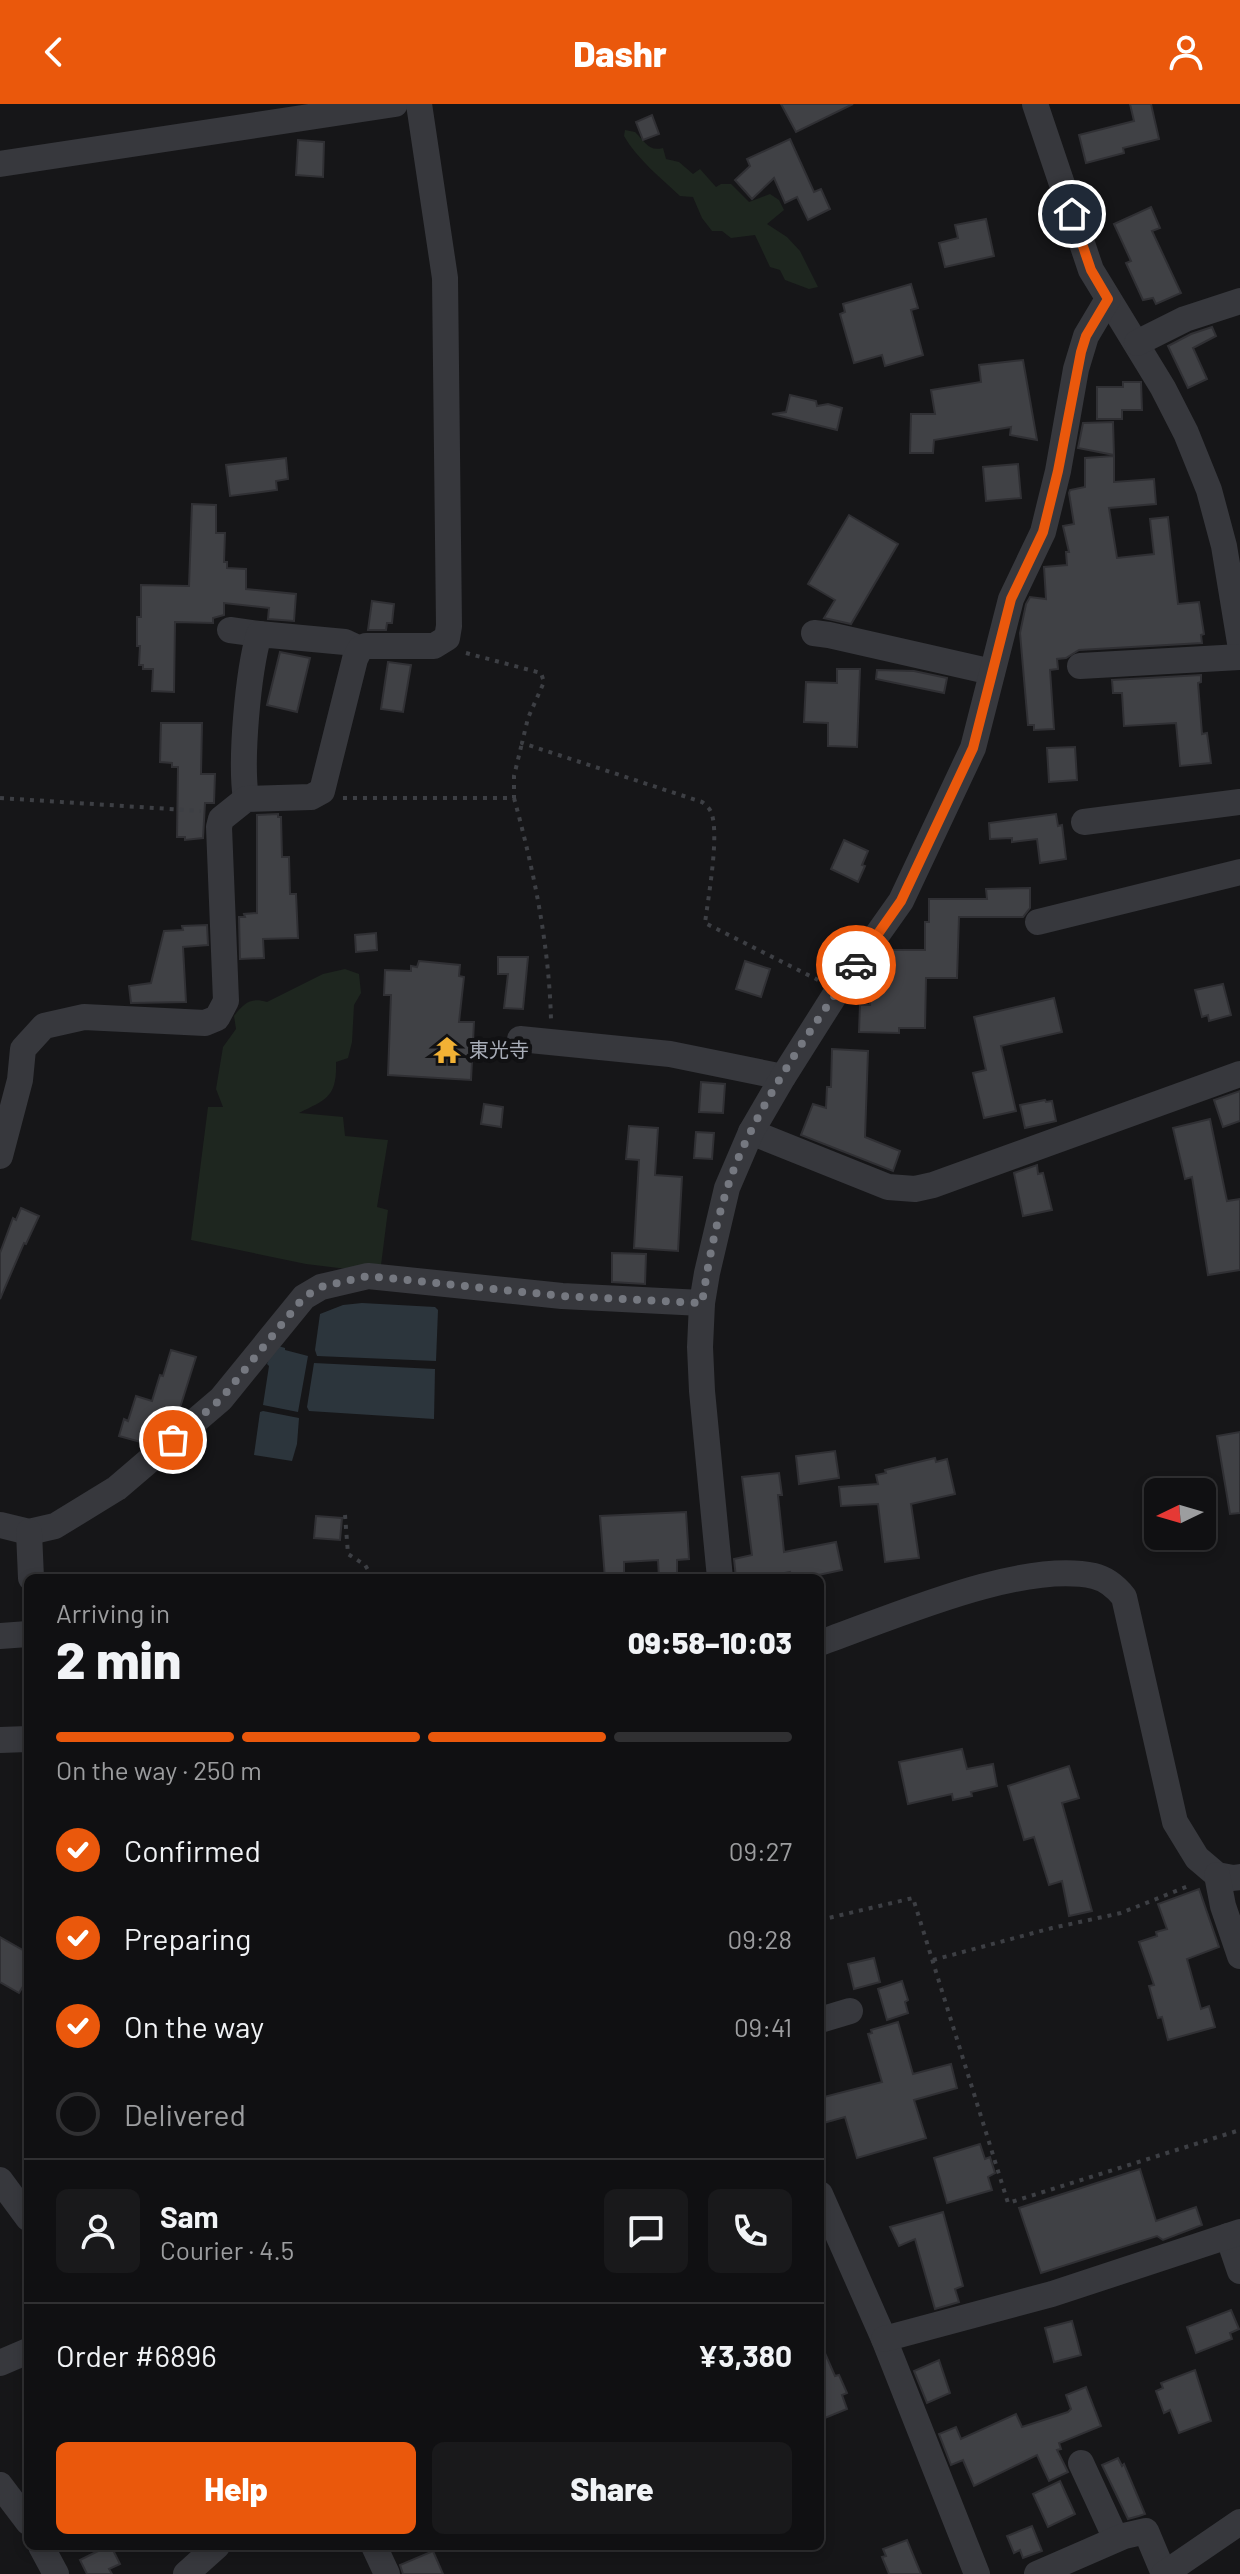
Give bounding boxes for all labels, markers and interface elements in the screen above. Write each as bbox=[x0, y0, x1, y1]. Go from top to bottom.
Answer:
icon: back bbox=[32, 30, 76, 74]
icon: person bbox=[1164, 30, 1208, 74]
text: Dashr bbox=[573, 31, 667, 74]
pin bbox=[1038, 180, 1106, 248]
icon: home bbox=[1050, 192, 1094, 236]
courier bbox=[816, 925, 896, 1005]
icon: car bbox=[834, 943, 878, 987]
temple icon: 東光寺 bbox=[432, 1035, 462, 1065]
place label: 東光寺 bbox=[469, 1037, 529, 1061]
pin bbox=[139, 1406, 207, 1474]
icon: bag bbox=[151, 1418, 195, 1462]
north arrow bbox=[1144, 1478, 1216, 1550]
map controls bbox=[1144, 1478, 1216, 1550]
text: Arriving in bbox=[56, 1597, 170, 1628]
text: 09:58–10:03 bbox=[628, 1624, 792, 1660]
text: 2 min bbox=[56, 1627, 181, 1689]
text: On the way · 250 m bbox=[56, 1754, 262, 1785]
icon: check bbox=[56, 1828, 100, 1872]
text: Confirmed bbox=[124, 1832, 261, 1868]
text: 09:27 bbox=[729, 1835, 792, 1866]
icon: check bbox=[56, 1916, 100, 1960]
text: Preparing bbox=[124, 1920, 251, 1956]
text: 09:28 bbox=[727, 1923, 792, 1954]
icon: check bbox=[56, 2004, 100, 2048]
text: On the way bbox=[124, 2008, 264, 2044]
text: 09:41 bbox=[734, 2011, 792, 2042]
text: Delivered bbox=[124, 2096, 246, 2132]
button: person bbox=[56, 2189, 140, 2273]
button: chat bbox=[604, 2189, 688, 2273]
button: phone bbox=[708, 2189, 792, 2273]
text: Sam bbox=[160, 2198, 219, 2234]
text: Courier · 4.5 bbox=[160, 2234, 294, 2265]
text: Order #6896 bbox=[56, 2337, 217, 2373]
text: ¥3,380 bbox=[698, 2337, 792, 2373]
button: Help bbox=[56, 2442, 416, 2534]
button: Share bbox=[432, 2442, 792, 2534]

